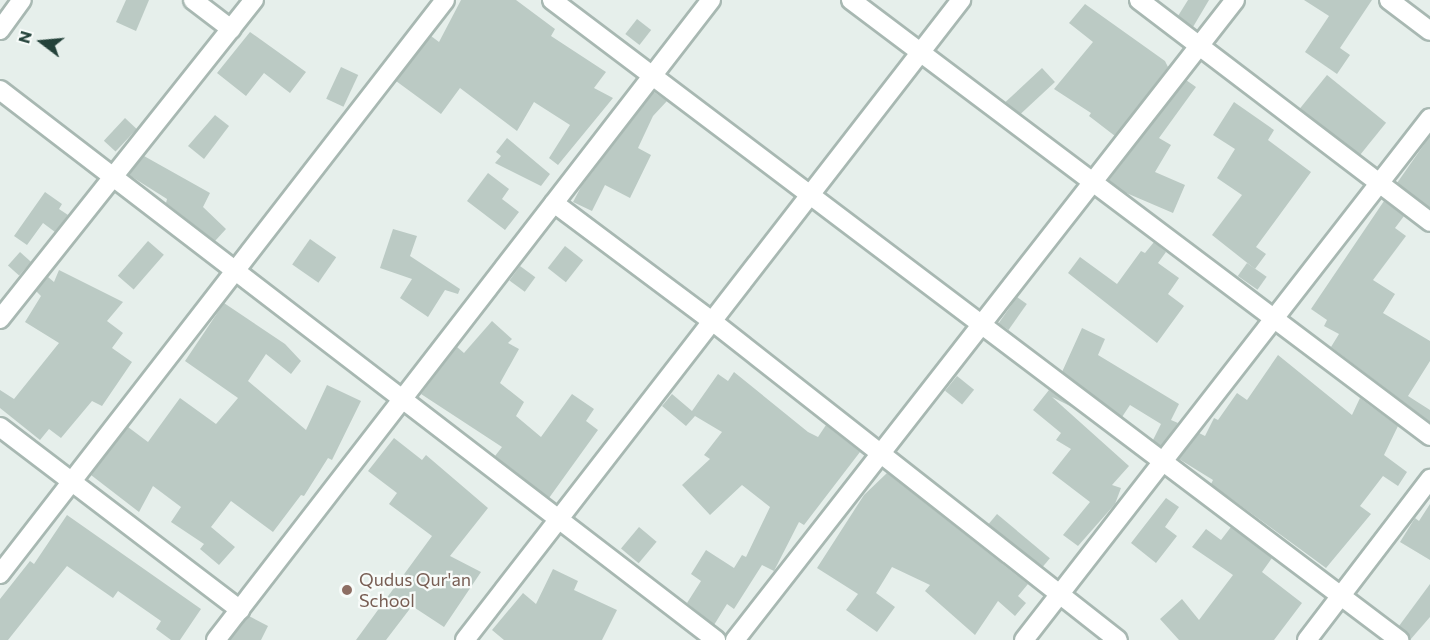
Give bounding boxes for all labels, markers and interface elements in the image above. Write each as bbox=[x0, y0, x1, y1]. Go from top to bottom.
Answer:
north arrow bbox=[12, 12, 72, 72]
text: N bbox=[13, 29, 35, 45]
place label: Qudus Qur'an School bbox=[359, 569, 471, 612]
marker: Qudus Qur'an School bbox=[340, 583, 354, 597]

